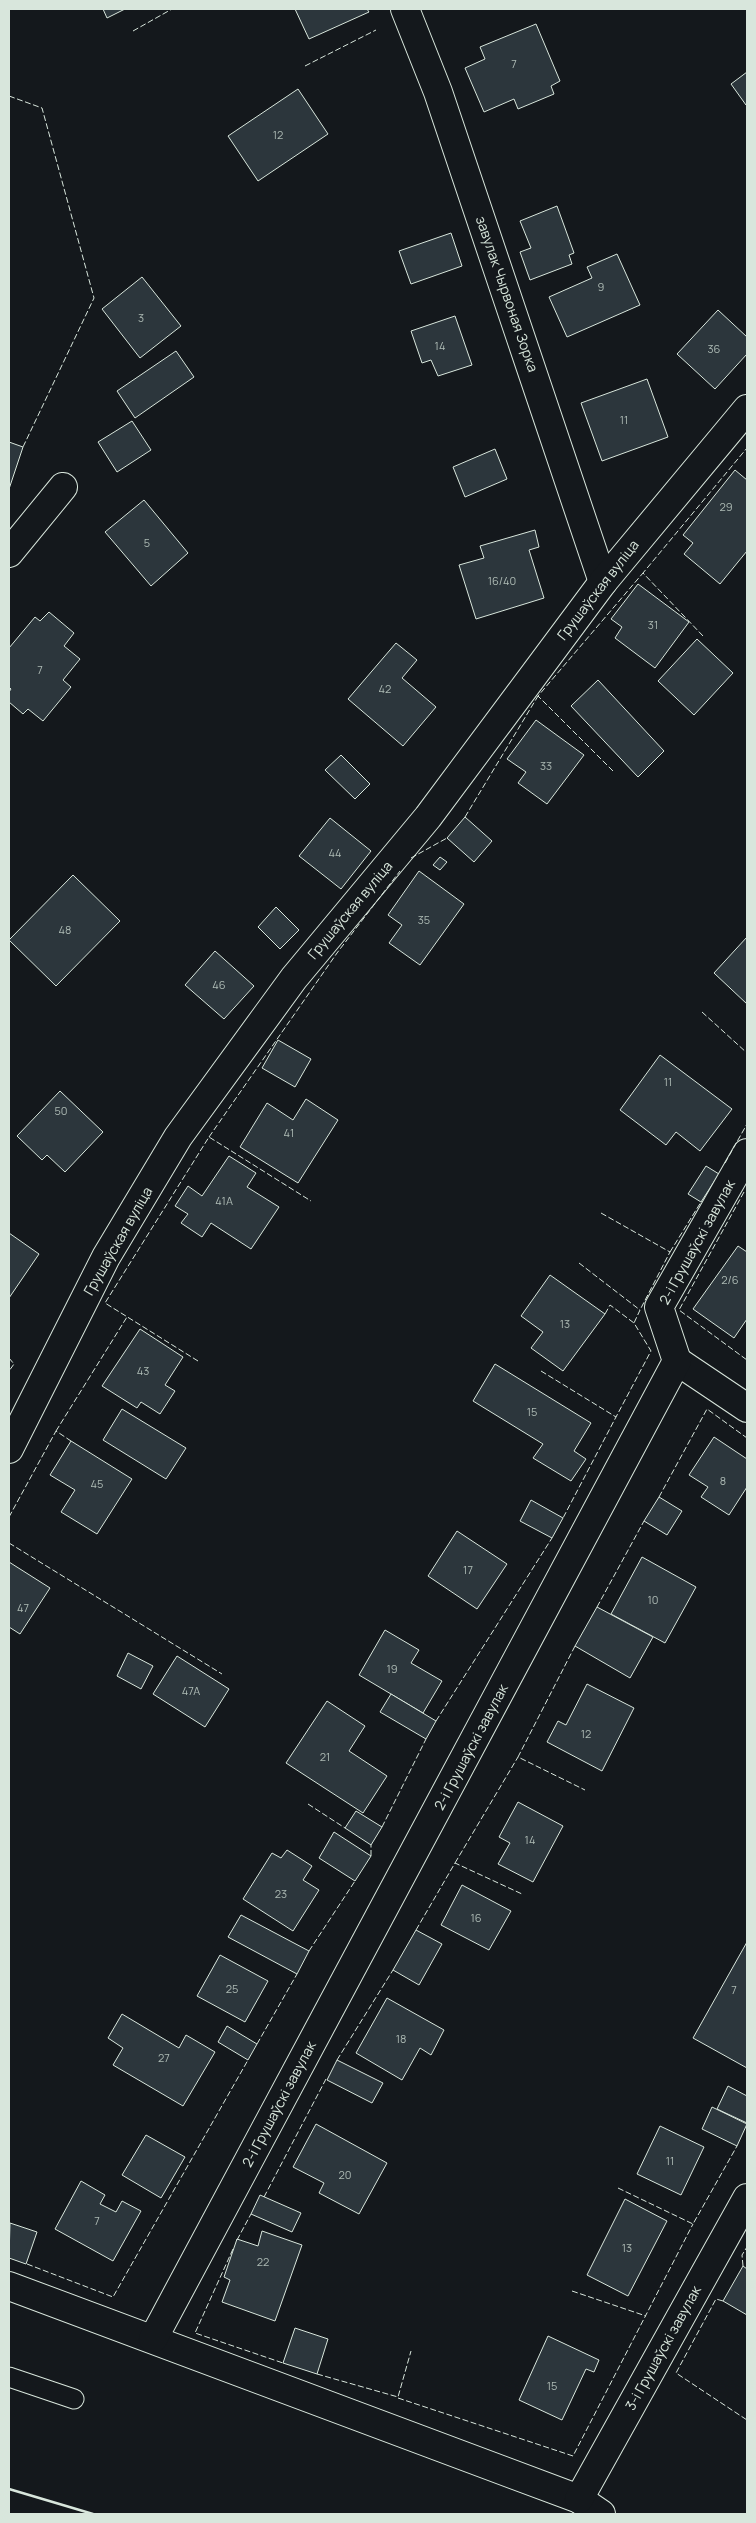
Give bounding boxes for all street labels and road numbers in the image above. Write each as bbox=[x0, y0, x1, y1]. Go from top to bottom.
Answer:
street label: завулак Чырвоная Зорка bbox=[472, 213, 543, 374]
street label: Грушаўская вуліца bbox=[552, 536, 643, 644]
street label: Грушаўская вуліца bbox=[303, 857, 396, 963]
street label: 2-і Грушаўскі завулак bbox=[654, 1175, 739, 1308]
street label: Грушаўская вуліца bbox=[79, 1183, 156, 1299]
street label: 2-і Грушаўскі завулак bbox=[429, 1680, 512, 1813]
street label: 2-і Грушаўскі завулак bbox=[237, 2037, 320, 2170]
street label: 3-і Грушаўскі завулак bbox=[620, 2281, 705, 2414]

